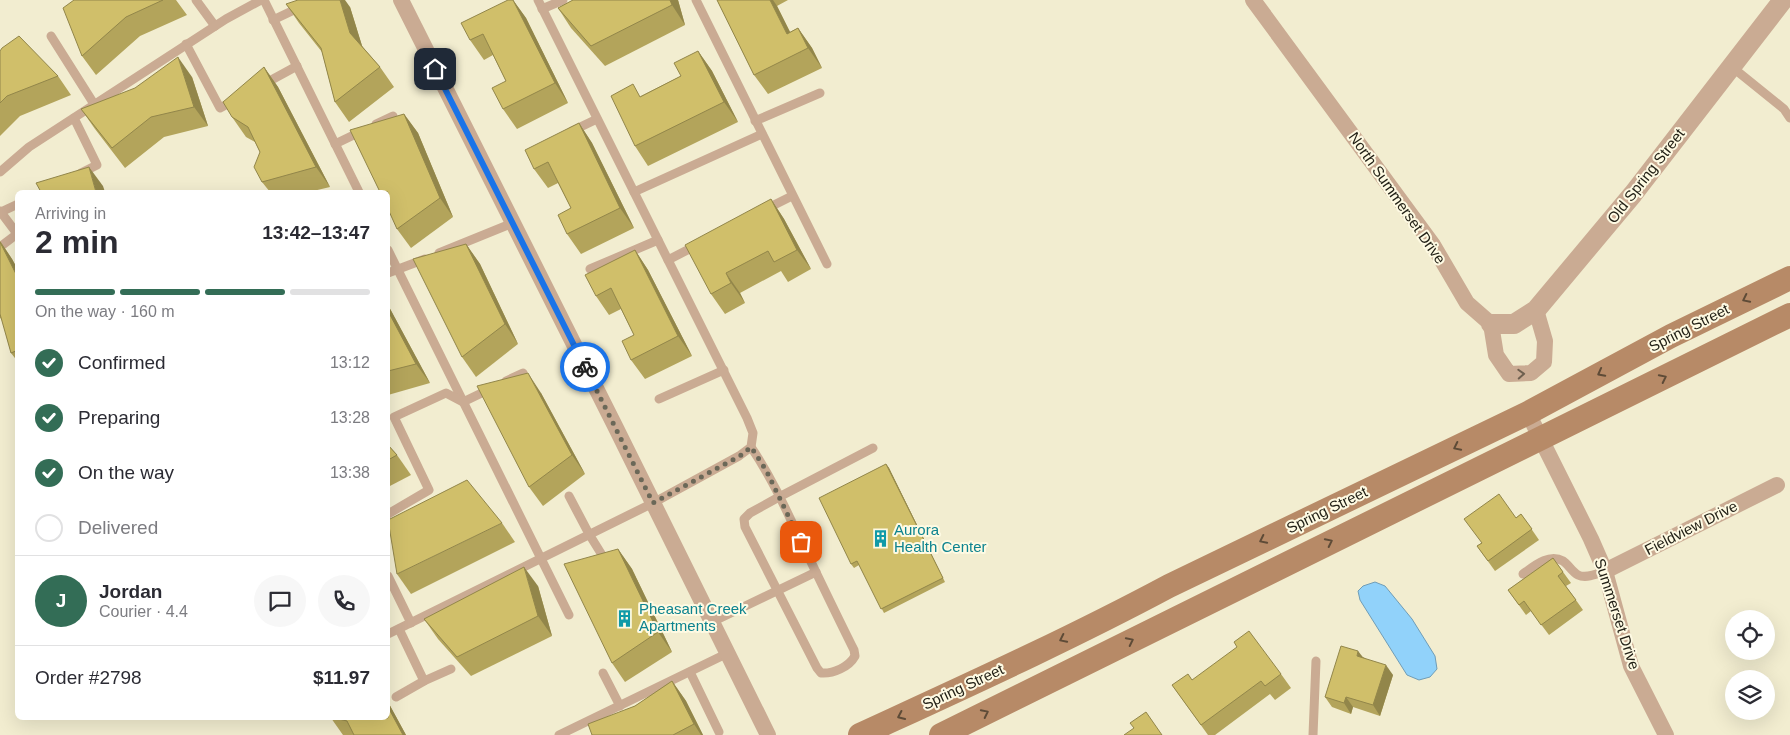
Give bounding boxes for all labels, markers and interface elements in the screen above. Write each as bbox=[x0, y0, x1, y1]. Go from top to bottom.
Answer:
pin bbox=[414, 48, 456, 90]
icon: home bbox=[421, 55, 449, 83]
street label: Old Spring Street bbox=[1603, 124, 1688, 226]
street label: North Summerset Drive bbox=[1346, 129, 1449, 267]
text: Arriving in bbox=[35, 205, 106, 222]
text: 13:42–13:47 bbox=[262, 222, 370, 243]
text: 2 min bbox=[35, 224, 119, 260]
one-way arrow bbox=[1742, 293, 1751, 303]
street label: Spring Street bbox=[1646, 300, 1732, 355]
text: On the way · 160 m bbox=[35, 303, 175, 320]
courier bbox=[560, 342, 610, 392]
icon: check bbox=[35, 349, 63, 377]
text: Confirmed bbox=[78, 352, 166, 373]
icon: bike bbox=[571, 353, 599, 381]
text: 13:12 bbox=[330, 354, 370, 371]
one-way arrow bbox=[1598, 367, 1607, 377]
one-way arrow bbox=[1517, 368, 1525, 379]
one-way arrow bbox=[1658, 374, 1667, 384]
icon: check bbox=[35, 404, 63, 432]
text: Preparing bbox=[78, 407, 160, 428]
text: 13:28 bbox=[330, 409, 370, 426]
one-way arrow bbox=[1453, 441, 1462, 451]
icon: check bbox=[35, 459, 63, 487]
text: On the way bbox=[78, 462, 174, 483]
text: 13:38 bbox=[330, 464, 370, 481]
street label: Spring Street bbox=[1284, 482, 1371, 536]
street label: Fieldview Drive bbox=[1642, 497, 1740, 558]
text: Delivered bbox=[78, 517, 158, 538]
pin bbox=[780, 521, 822, 563]
place label: Aurora Health Center bbox=[894, 521, 987, 555]
icon: bag bbox=[787, 528, 815, 556]
building icon: Aurora Health Center bbox=[870, 529, 890, 549]
one-way arrow bbox=[1259, 534, 1268, 545]
one-way arrow bbox=[1324, 538, 1333, 548]
street label: Summerset Drive bbox=[1591, 556, 1643, 672]
button: chat bbox=[254, 575, 306, 627]
button: phone bbox=[318, 575, 370, 627]
text: Jordan bbox=[99, 581, 162, 602]
text: J bbox=[56, 590, 66, 611]
place label: Pheasant Creek Apartments bbox=[639, 600, 747, 634]
text: Courier · 4.4 bbox=[99, 603, 188, 620]
building icon: Pheasant Creek Apartments bbox=[615, 608, 635, 628]
map controls bbox=[1725, 610, 1775, 720]
button: locate bbox=[1725, 610, 1775, 660]
one-way arrow bbox=[1059, 633, 1068, 643]
one-way arrow bbox=[1125, 637, 1134, 647]
street label: Spring Street bbox=[920, 660, 1007, 713]
text: Order #2798 bbox=[35, 667, 142, 688]
text: $11.97 bbox=[313, 667, 370, 688]
button: layers bbox=[1725, 670, 1775, 720]
one-way arrow bbox=[979, 709, 988, 719]
one-way arrow bbox=[897, 710, 906, 721]

